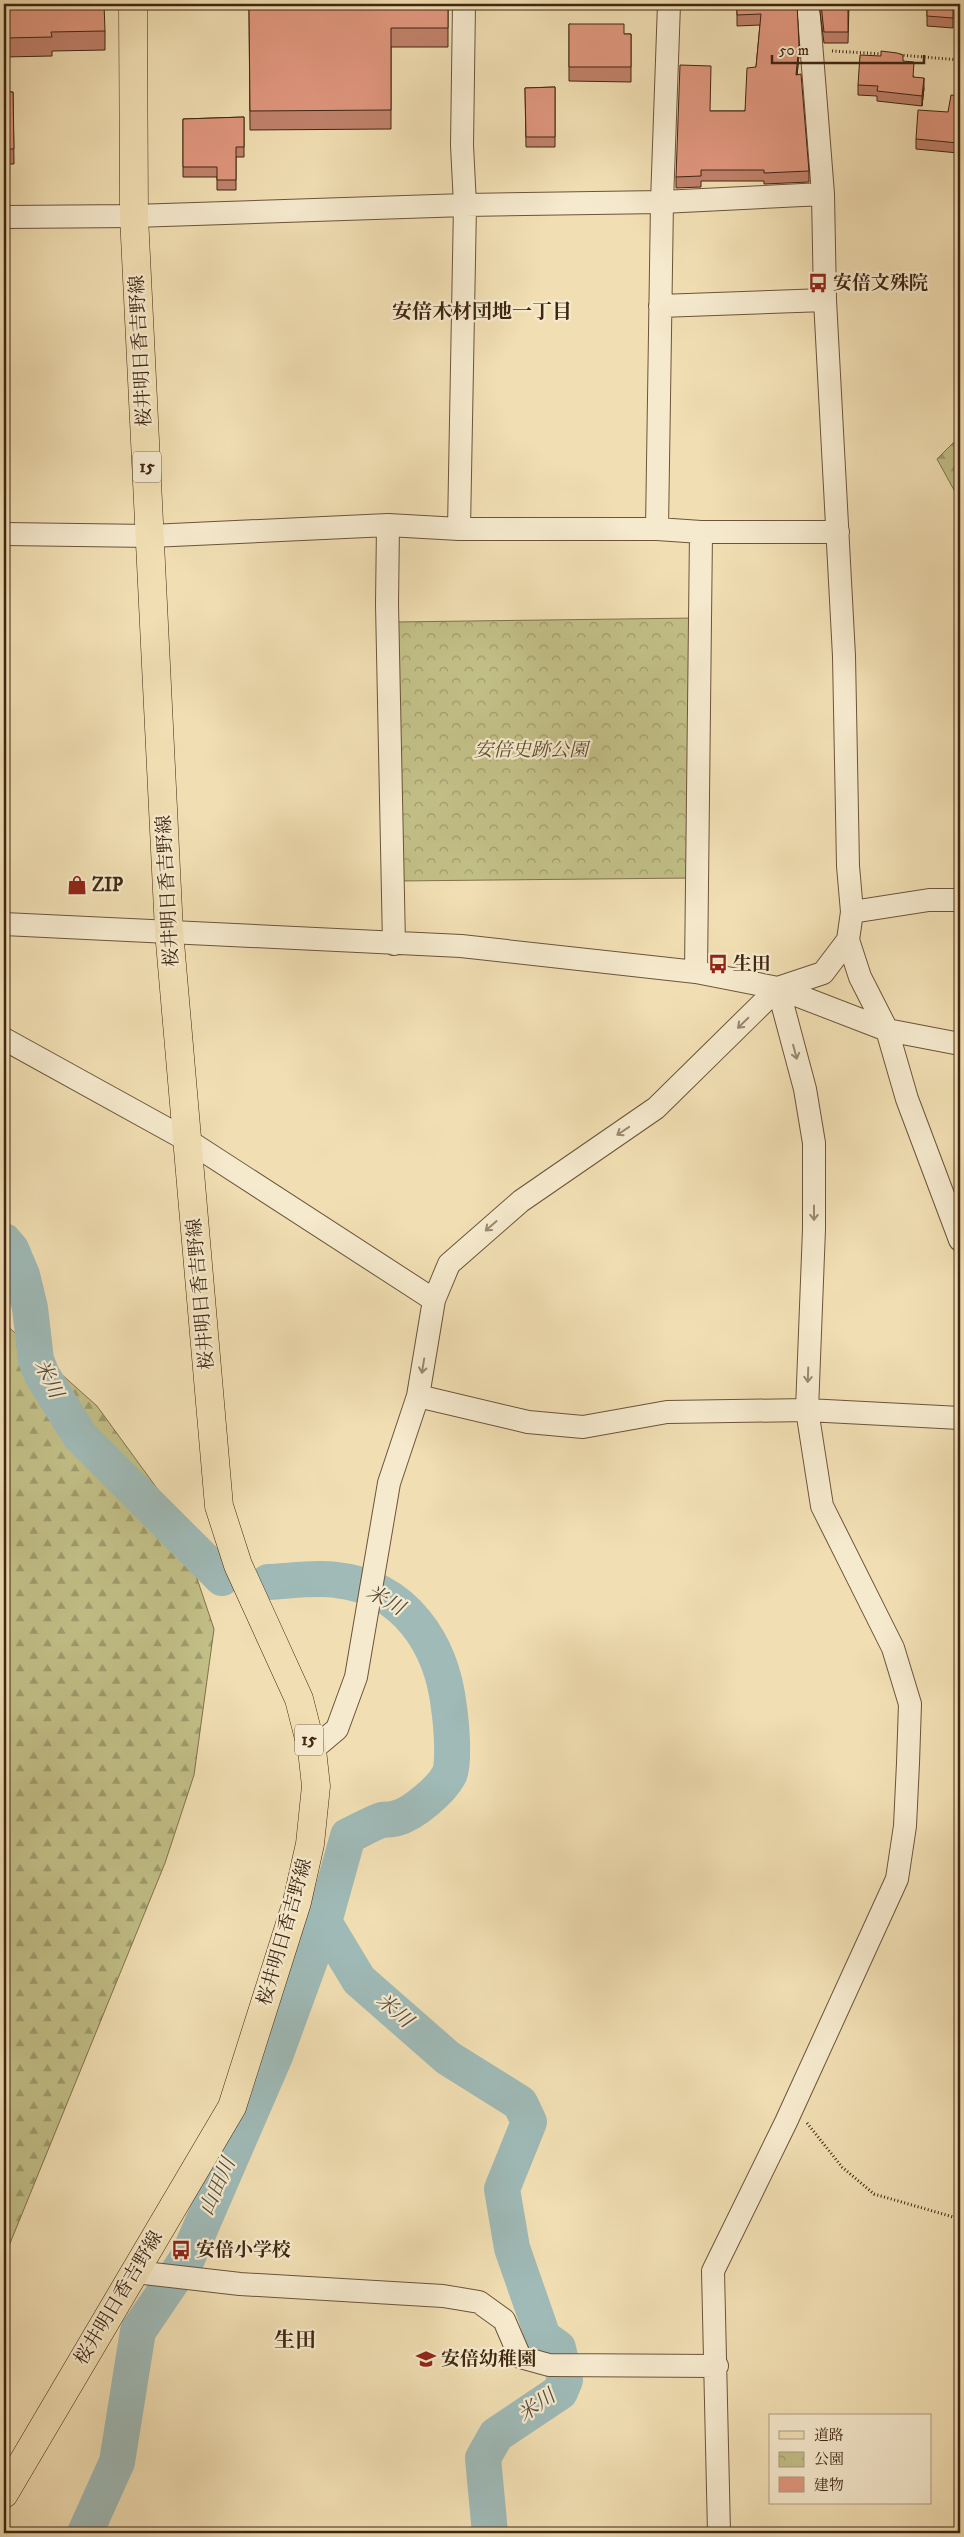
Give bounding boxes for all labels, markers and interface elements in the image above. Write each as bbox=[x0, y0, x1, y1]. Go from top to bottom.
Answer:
scale bar bbox=[772, 32, 924, 64]
text: 50 m bbox=[779, 41, 809, 60]
bus stop icon: 安倍文殊院 bbox=[807, 272, 829, 294]
place label: 安倍文殊院 bbox=[833, 272, 928, 295]
street label: 桜井明日香吉野線 bbox=[126, 274, 156, 428]
district label: 安倍木材団地一丁目 bbox=[392, 300, 572, 325]
road number: 15 bbox=[133, 452, 161, 482]
park label: 安倍史跡公園 bbox=[474, 739, 591, 762]
street label: 桜井明日香吉野線 bbox=[153, 814, 183, 968]
shop icon: ZIP bbox=[66, 874, 88, 896]
place label: ZIP bbox=[92, 874, 123, 897]
bus stop icon: 生田 bbox=[707, 953, 729, 975]
place label: 生田 bbox=[733, 953, 771, 976]
one-way arrow bbox=[737, 1016, 749, 1029]
one-way arrow bbox=[791, 1044, 800, 1060]
one-way arrow bbox=[616, 1126, 630, 1136]
one-way arrow bbox=[809, 1204, 819, 1220]
street label: 桜井明日香吉野線 bbox=[183, 1217, 219, 1371]
one-way arrow bbox=[485, 1221, 498, 1232]
water label: 米川 bbox=[28, 1356, 69, 1404]
one-way arrow bbox=[418, 1357, 428, 1373]
one-way arrow bbox=[804, 1367, 813, 1383]
water label: 米川 bbox=[361, 1580, 410, 1623]
road number: 15 bbox=[295, 1724, 323, 1756]
street label: 桜井明日香吉野線 bbox=[253, 1856, 317, 2008]
water label: 米川 bbox=[371, 1988, 419, 2035]
water label: 山田川 bbox=[194, 2153, 242, 2219]
street label: 桜井明日香吉野線 bbox=[70, 2227, 168, 2369]
bus stop icon: 安倍小学校 bbox=[170, 2239, 192, 2261]
place label: 安倍小学校 bbox=[196, 2239, 291, 2262]
district label: 生田 bbox=[274, 2328, 316, 2354]
school or university icon: 安倍幼稚園 bbox=[415, 2348, 437, 2370]
place label: 安倍幼稚園 bbox=[441, 2348, 536, 2371]
water label: 米川 bbox=[513, 2383, 562, 2428]
legend bbox=[769, 2414, 932, 2504]
text: 道路 bbox=[814, 2426, 844, 2445]
text: 公園 bbox=[814, 2450, 844, 2469]
text: 建物 bbox=[814, 2476, 844, 2495]

